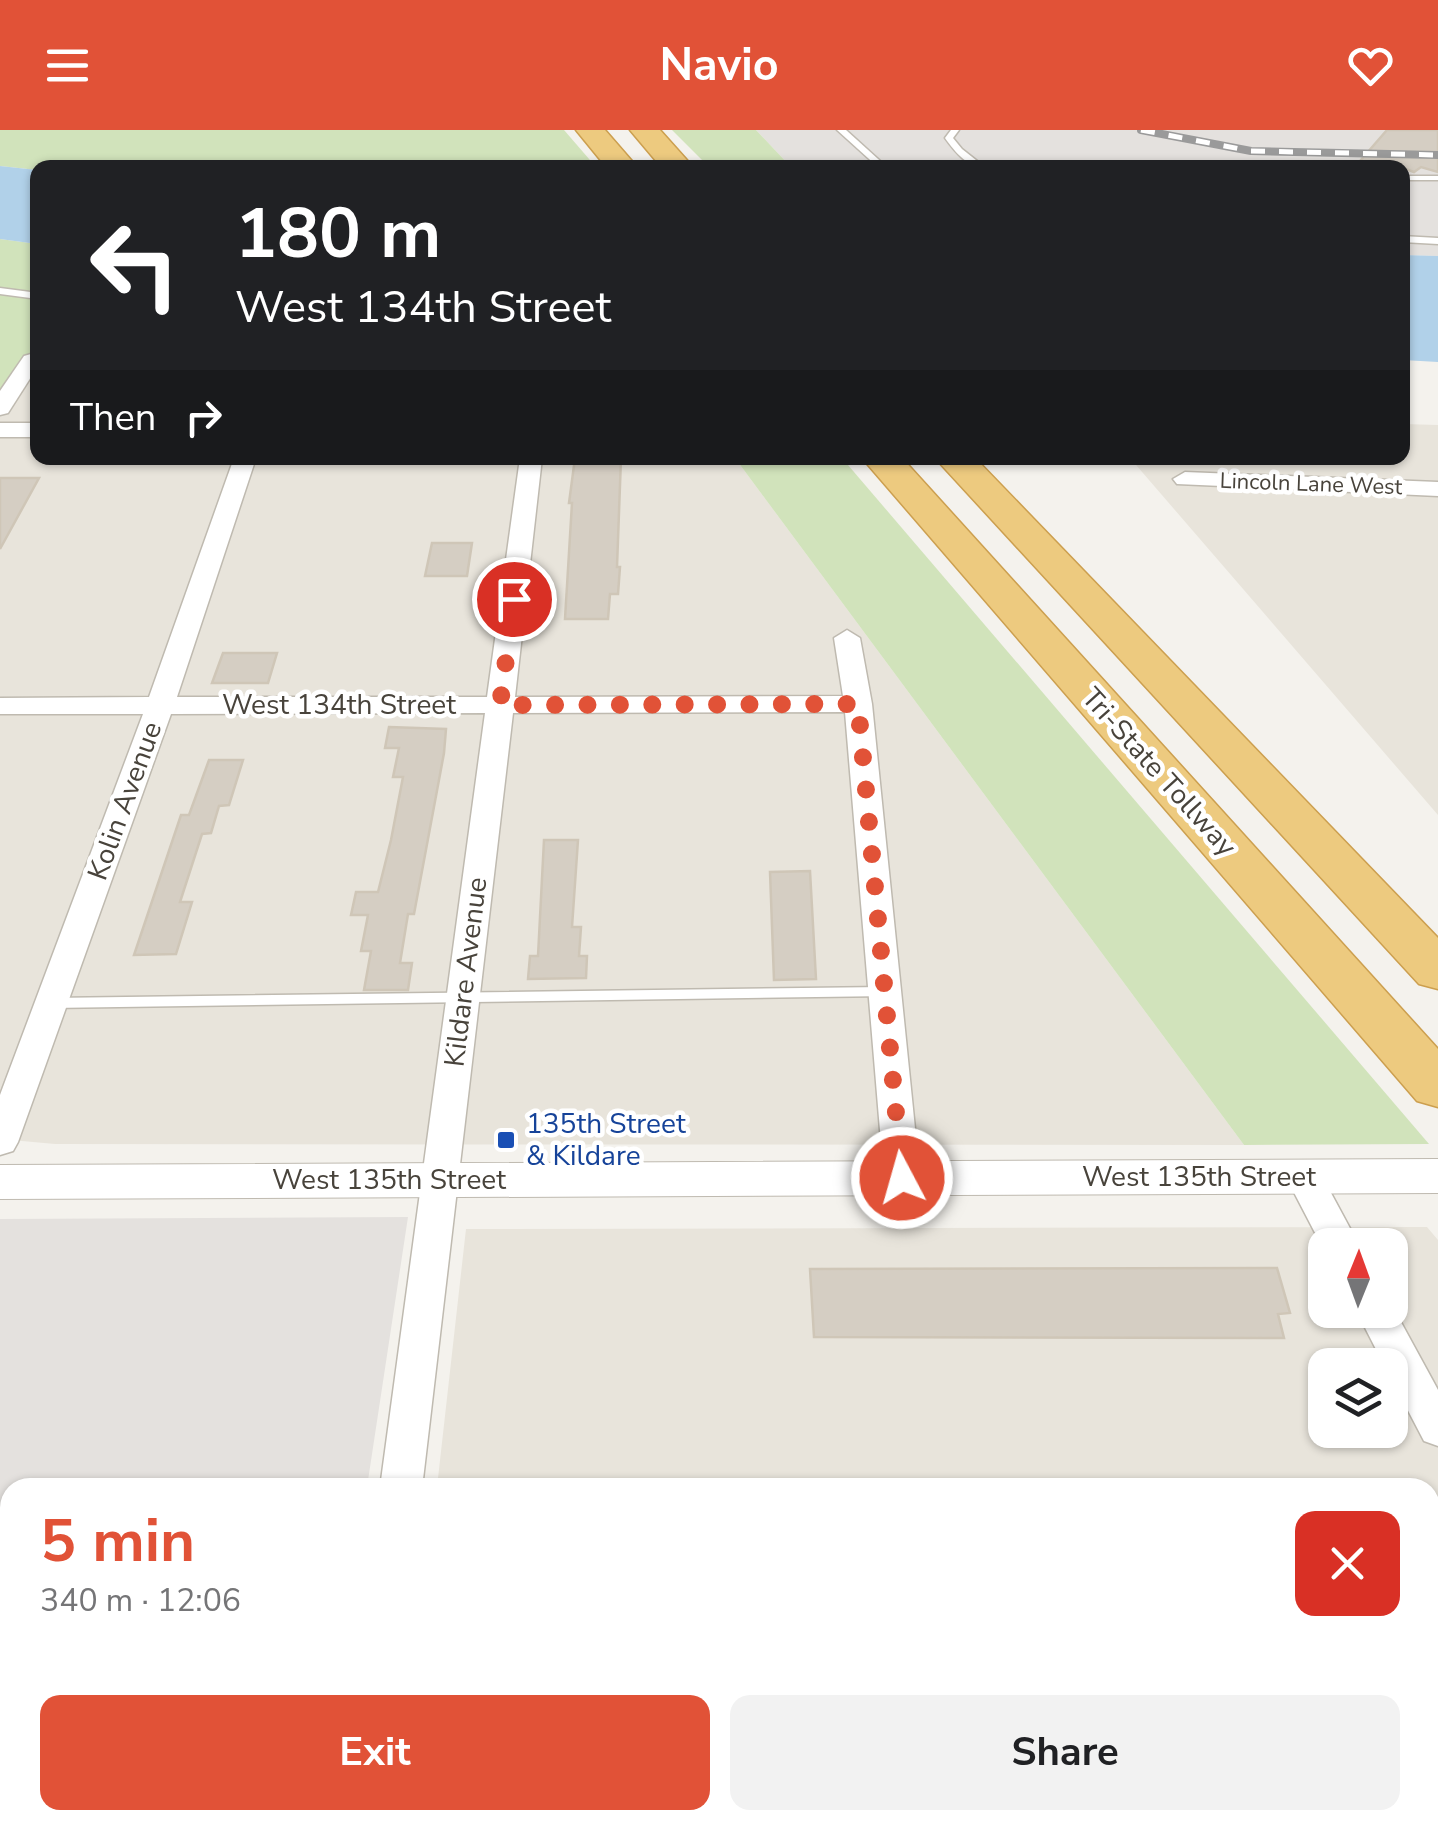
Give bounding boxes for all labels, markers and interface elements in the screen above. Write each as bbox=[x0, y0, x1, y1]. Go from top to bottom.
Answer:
text: Navio bbox=[659, 35, 779, 96]
icon: menu bbox=[40, 38, 95, 93]
icon: heart bbox=[1343, 38, 1398, 93]
text: 180 m bbox=[235, 186, 441, 282]
icon: left bbox=[70, 200, 200, 330]
text: West 134th Street bbox=[235, 277, 611, 338]
icon: right bbox=[176, 390, 231, 445]
text: Then bbox=[70, 392, 156, 443]
street label: Lincoln Lane West bbox=[1219, 466, 1403, 502]
pin bbox=[472, 557, 557, 642]
icon: arrive bbox=[487, 572, 542, 627]
street label: Tri-State Tollway bbox=[1073, 679, 1245, 865]
street label: West 134th Street bbox=[222, 686, 456, 724]
street label: Kolin Avenue bbox=[79, 717, 171, 885]
street label: Kildare Avenue bbox=[436, 875, 496, 1069]
place label: 135th Street & Kildare bbox=[526, 1105, 686, 1175]
position arrow bbox=[850, 1126, 954, 1230]
marker: 135th Street & Kildare bbox=[495, 1129, 517, 1151]
street label: West 135th Street bbox=[1082, 1158, 1316, 1196]
street label: West 135th Street bbox=[272, 1161, 506, 1199]
north arrow bbox=[1308, 1228, 1408, 1328]
map controls bbox=[1308, 1228, 1408, 1448]
button: layers bbox=[1308, 1348, 1408, 1448]
text: 5 min bbox=[40, 1500, 195, 1582]
button: close bbox=[1295, 1511, 1400, 1616]
text: 340 m · 12:06 bbox=[40, 1579, 241, 1622]
button: Exit bbox=[40, 1695, 710, 1810]
button: Share bbox=[730, 1695, 1400, 1810]

